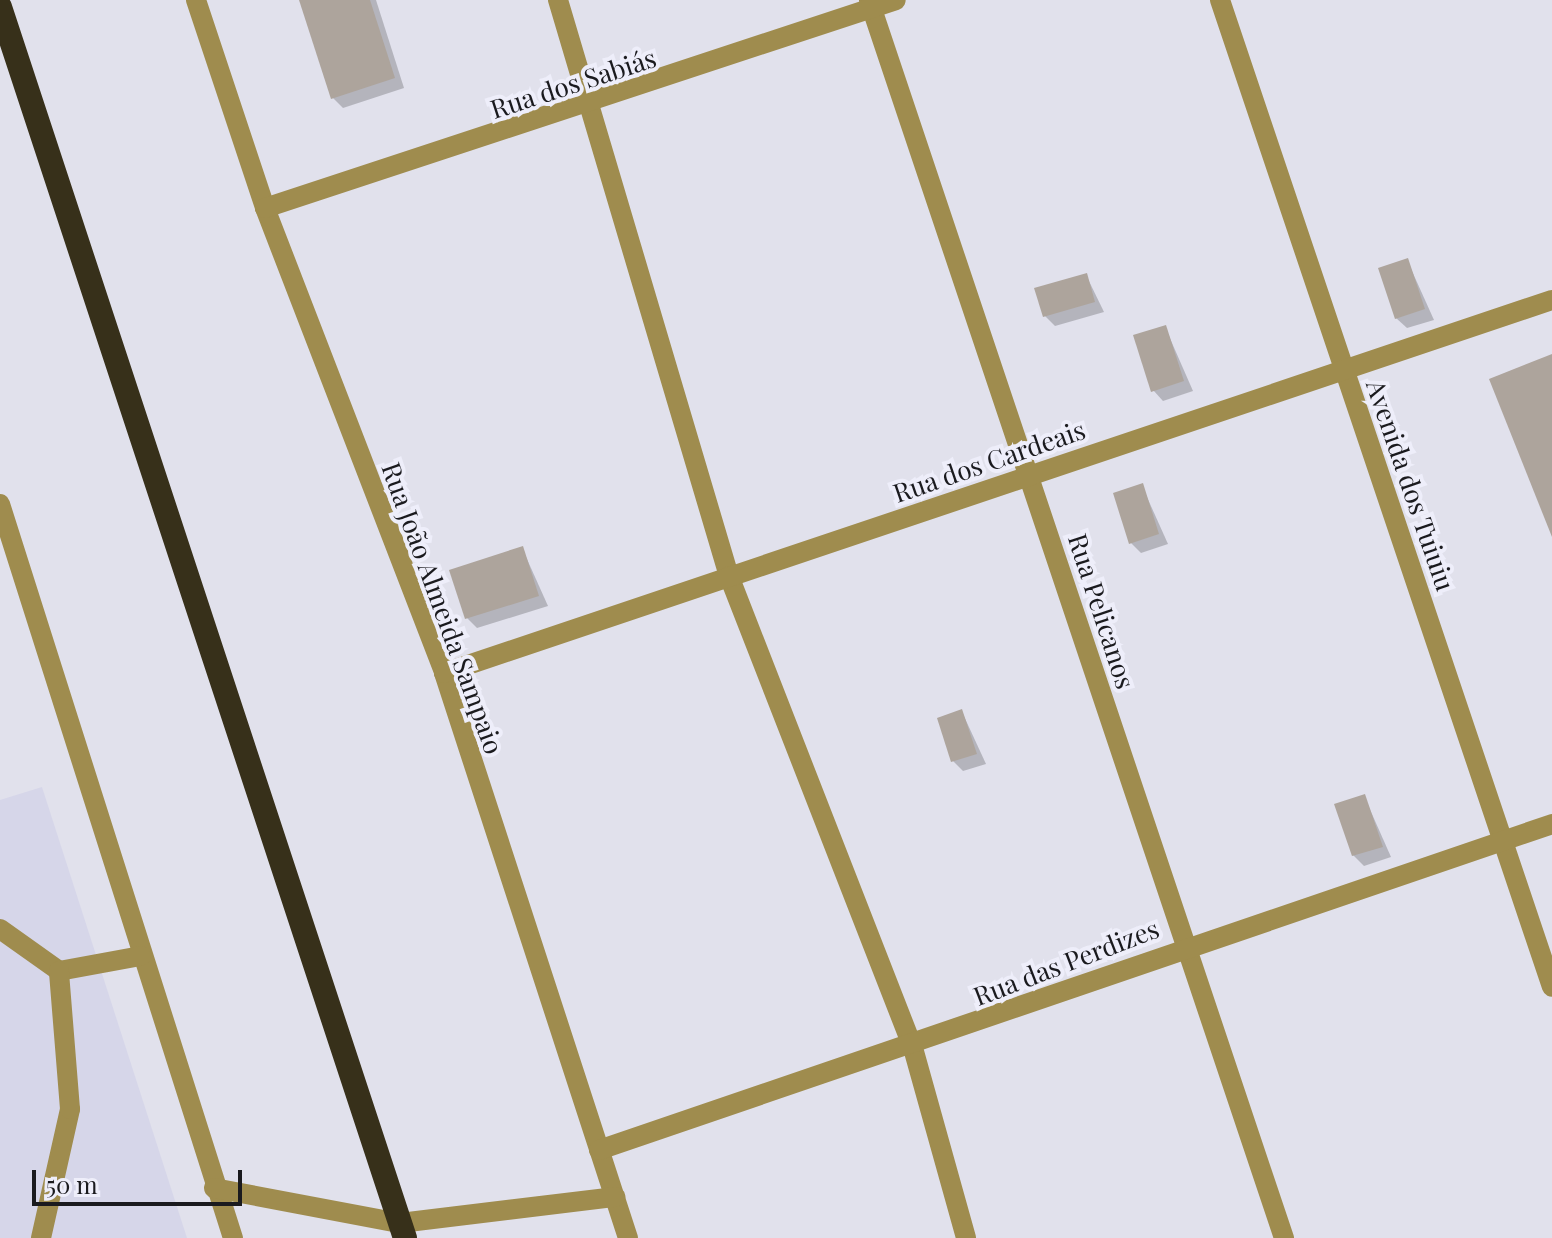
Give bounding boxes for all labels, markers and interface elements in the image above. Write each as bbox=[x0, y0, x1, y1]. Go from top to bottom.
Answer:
street label: Rua dos Sabiás bbox=[486, 41, 660, 125]
street label: Avenida dos Tuiuiu bbox=[1360, 375, 1462, 595]
street label: Rua dos Cardeais bbox=[889, 414, 1089, 508]
street label: Rua João Almeida Sampaio bbox=[375, 457, 511, 759]
street label: Rua Pelicanos bbox=[1062, 529, 1142, 693]
street label: Rua das Perdizes bbox=[969, 912, 1163, 1012]
scale bar bbox=[36, 1154, 246, 1204]
text: 50 m bbox=[46, 1168, 98, 1200]

